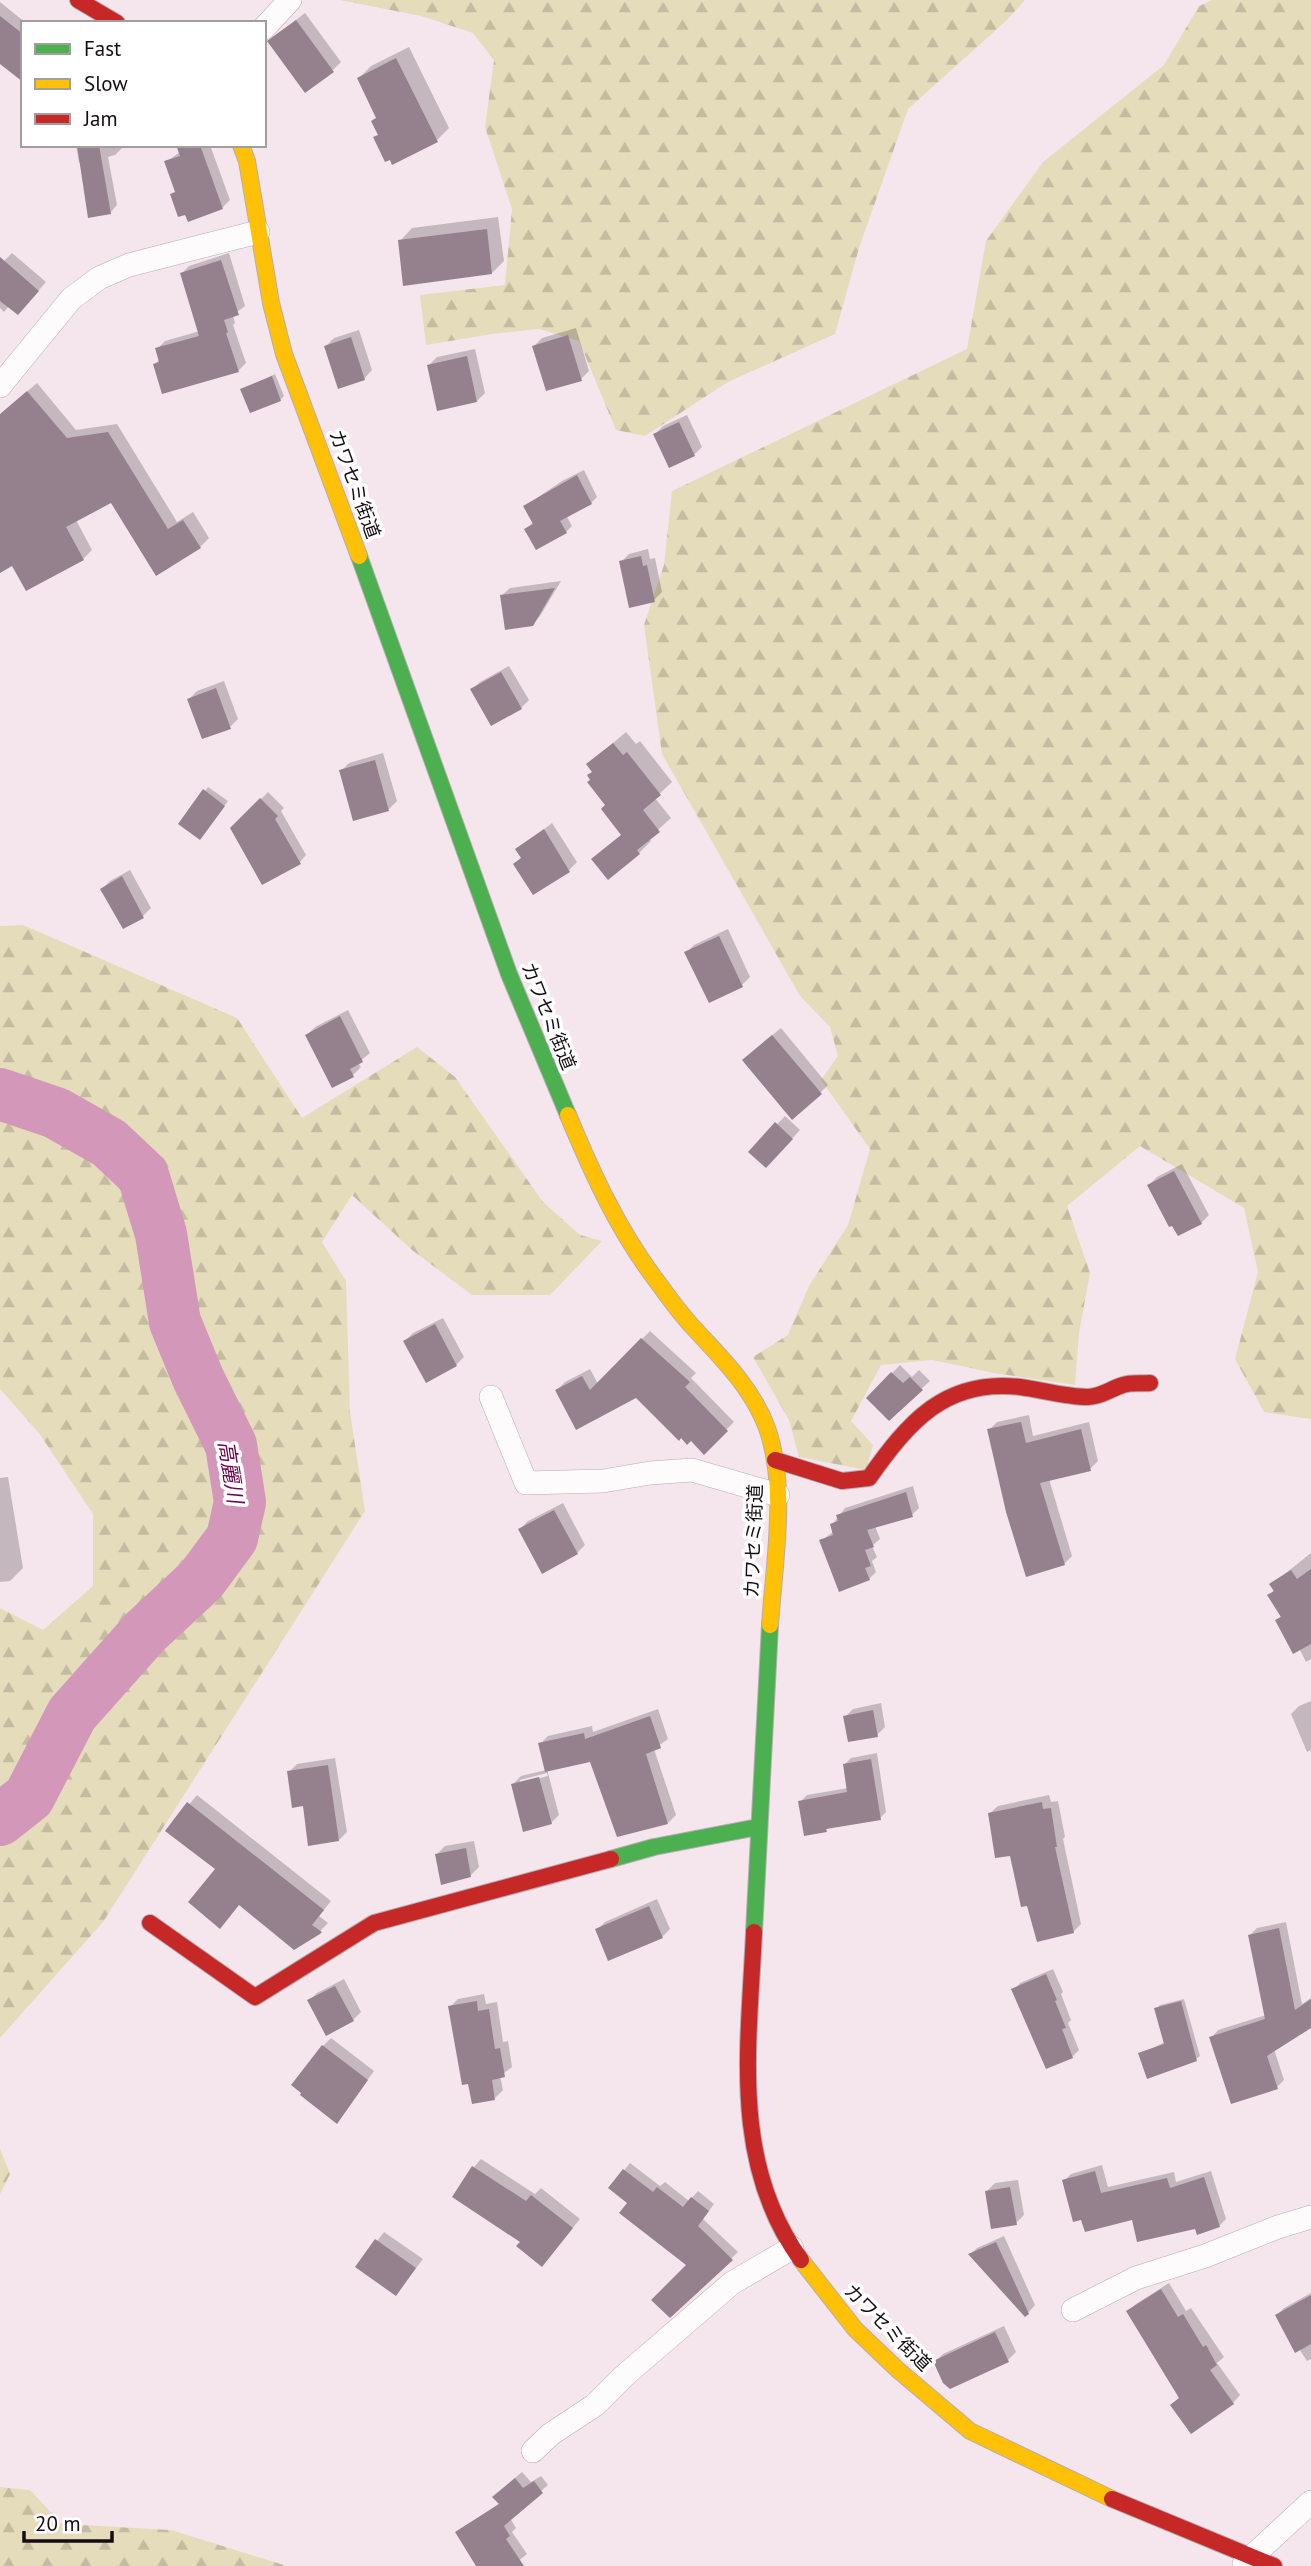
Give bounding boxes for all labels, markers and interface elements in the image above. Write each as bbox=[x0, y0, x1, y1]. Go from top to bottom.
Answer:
legend bbox=[21, 21, 266, 147]
text: Fast bbox=[84, 35, 121, 62]
text: Slow bbox=[84, 70, 128, 97]
text: Jam bbox=[83, 105, 118, 132]
street label: カワセミ街道 bbox=[324, 426, 386, 542]
street label: カワセミ街道 bbox=[517, 959, 581, 1073]
water label: 高麗川 bbox=[213, 1439, 250, 1507]
street label: カワセミ街道 bbox=[739, 1484, 767, 1598]
street label: カワセミ街道 bbox=[839, 2278, 937, 2376]
scale bar bbox=[24, 2500, 112, 2544]
text: 20 m bbox=[35, 2510, 81, 2537]

